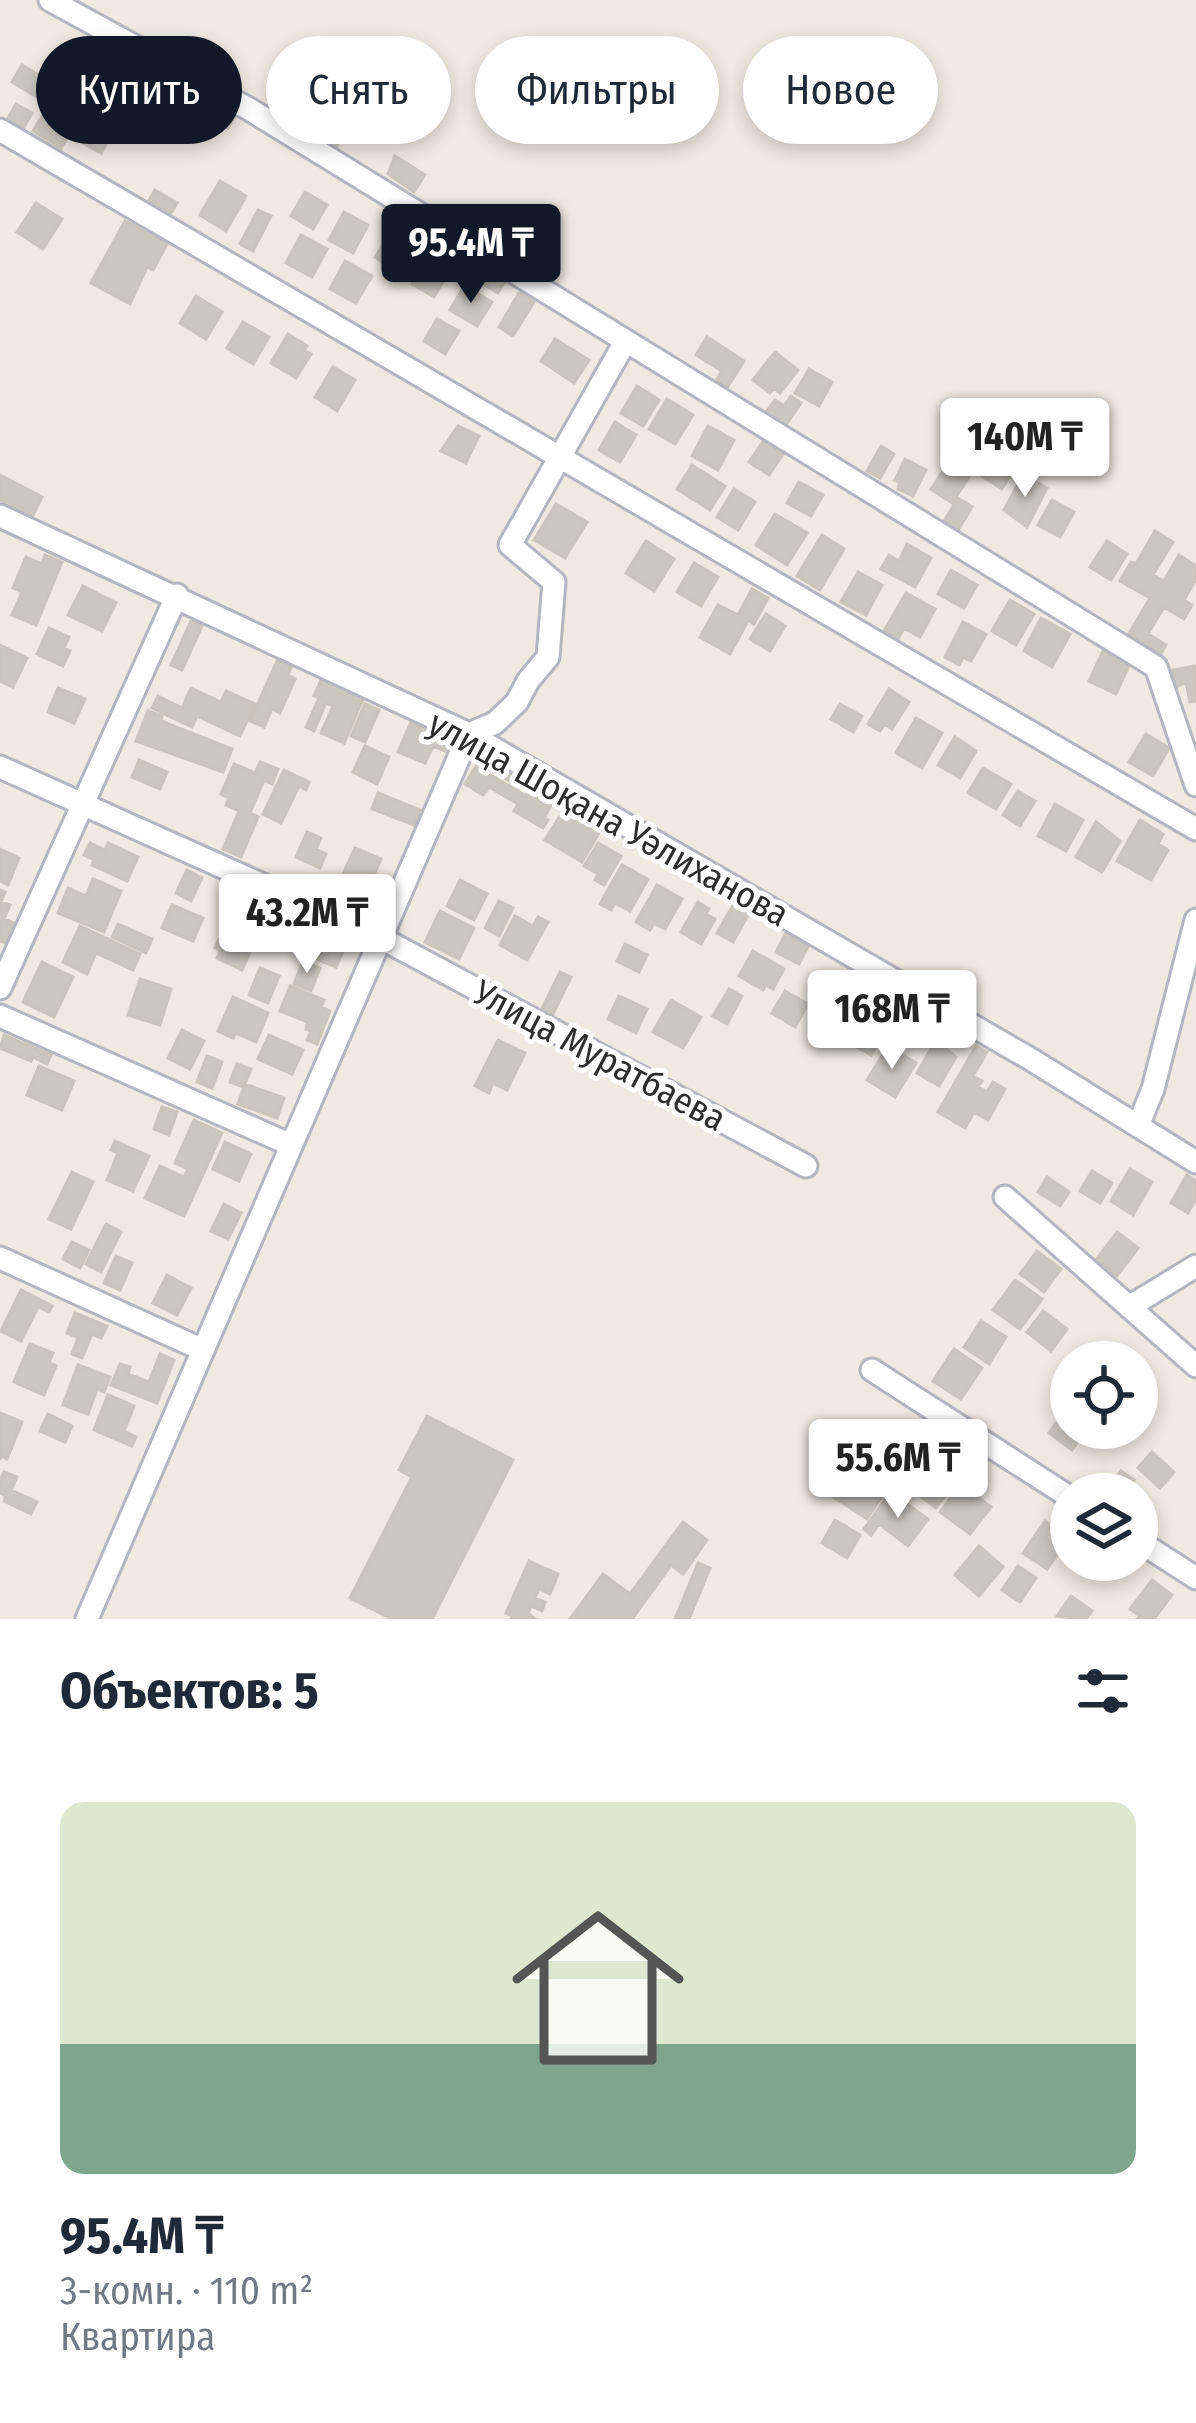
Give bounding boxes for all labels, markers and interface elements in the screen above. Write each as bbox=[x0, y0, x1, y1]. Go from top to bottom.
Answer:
chip: Купить bbox=[36, 36, 242, 144]
chip: Снять bbox=[266, 36, 451, 144]
chip: Фильтры bbox=[475, 36, 719, 144]
chip: Новое bbox=[743, 36, 938, 144]
pin: 95.4M ₸ bbox=[360, 204, 582, 306]
text: 95.4M ₸ bbox=[409, 220, 533, 266]
pin: 140M ₸ bbox=[927, 398, 1123, 500]
text: 140M ₸ bbox=[967, 414, 1083, 460]
street label: улица Шоқана Уәлиханова bbox=[421, 701, 796, 936]
pin: 43.2M ₸ bbox=[196, 874, 418, 976]
text: 43.2M ₸ bbox=[246, 890, 368, 936]
street label: Улица Муратбаева bbox=[465, 970, 733, 1141]
pin: 168M ₸ bbox=[794, 970, 990, 1072]
text: 168M ₸ bbox=[835, 986, 949, 1032]
map controls bbox=[1050, 1341, 1158, 1581]
button: locate bbox=[1050, 1341, 1158, 1449]
pin: 55.6M ₸ bbox=[787, 1419, 1009, 1521]
text: 55.6M ₸ bbox=[836, 1435, 960, 1481]
button: layers bbox=[1050, 1473, 1158, 1581]
icon: filters bbox=[1070, 1658, 1136, 1724]
text: Объектов: 5 bbox=[60, 1660, 319, 1722]
icon: home bbox=[490, 1880, 706, 2096]
text: 95.4M ₸ bbox=[60, 2205, 223, 2267]
text: 3-комн. · 110 m² bbox=[60, 2268, 313, 2314]
text: Квартира bbox=[60, 2314, 215, 2360]

